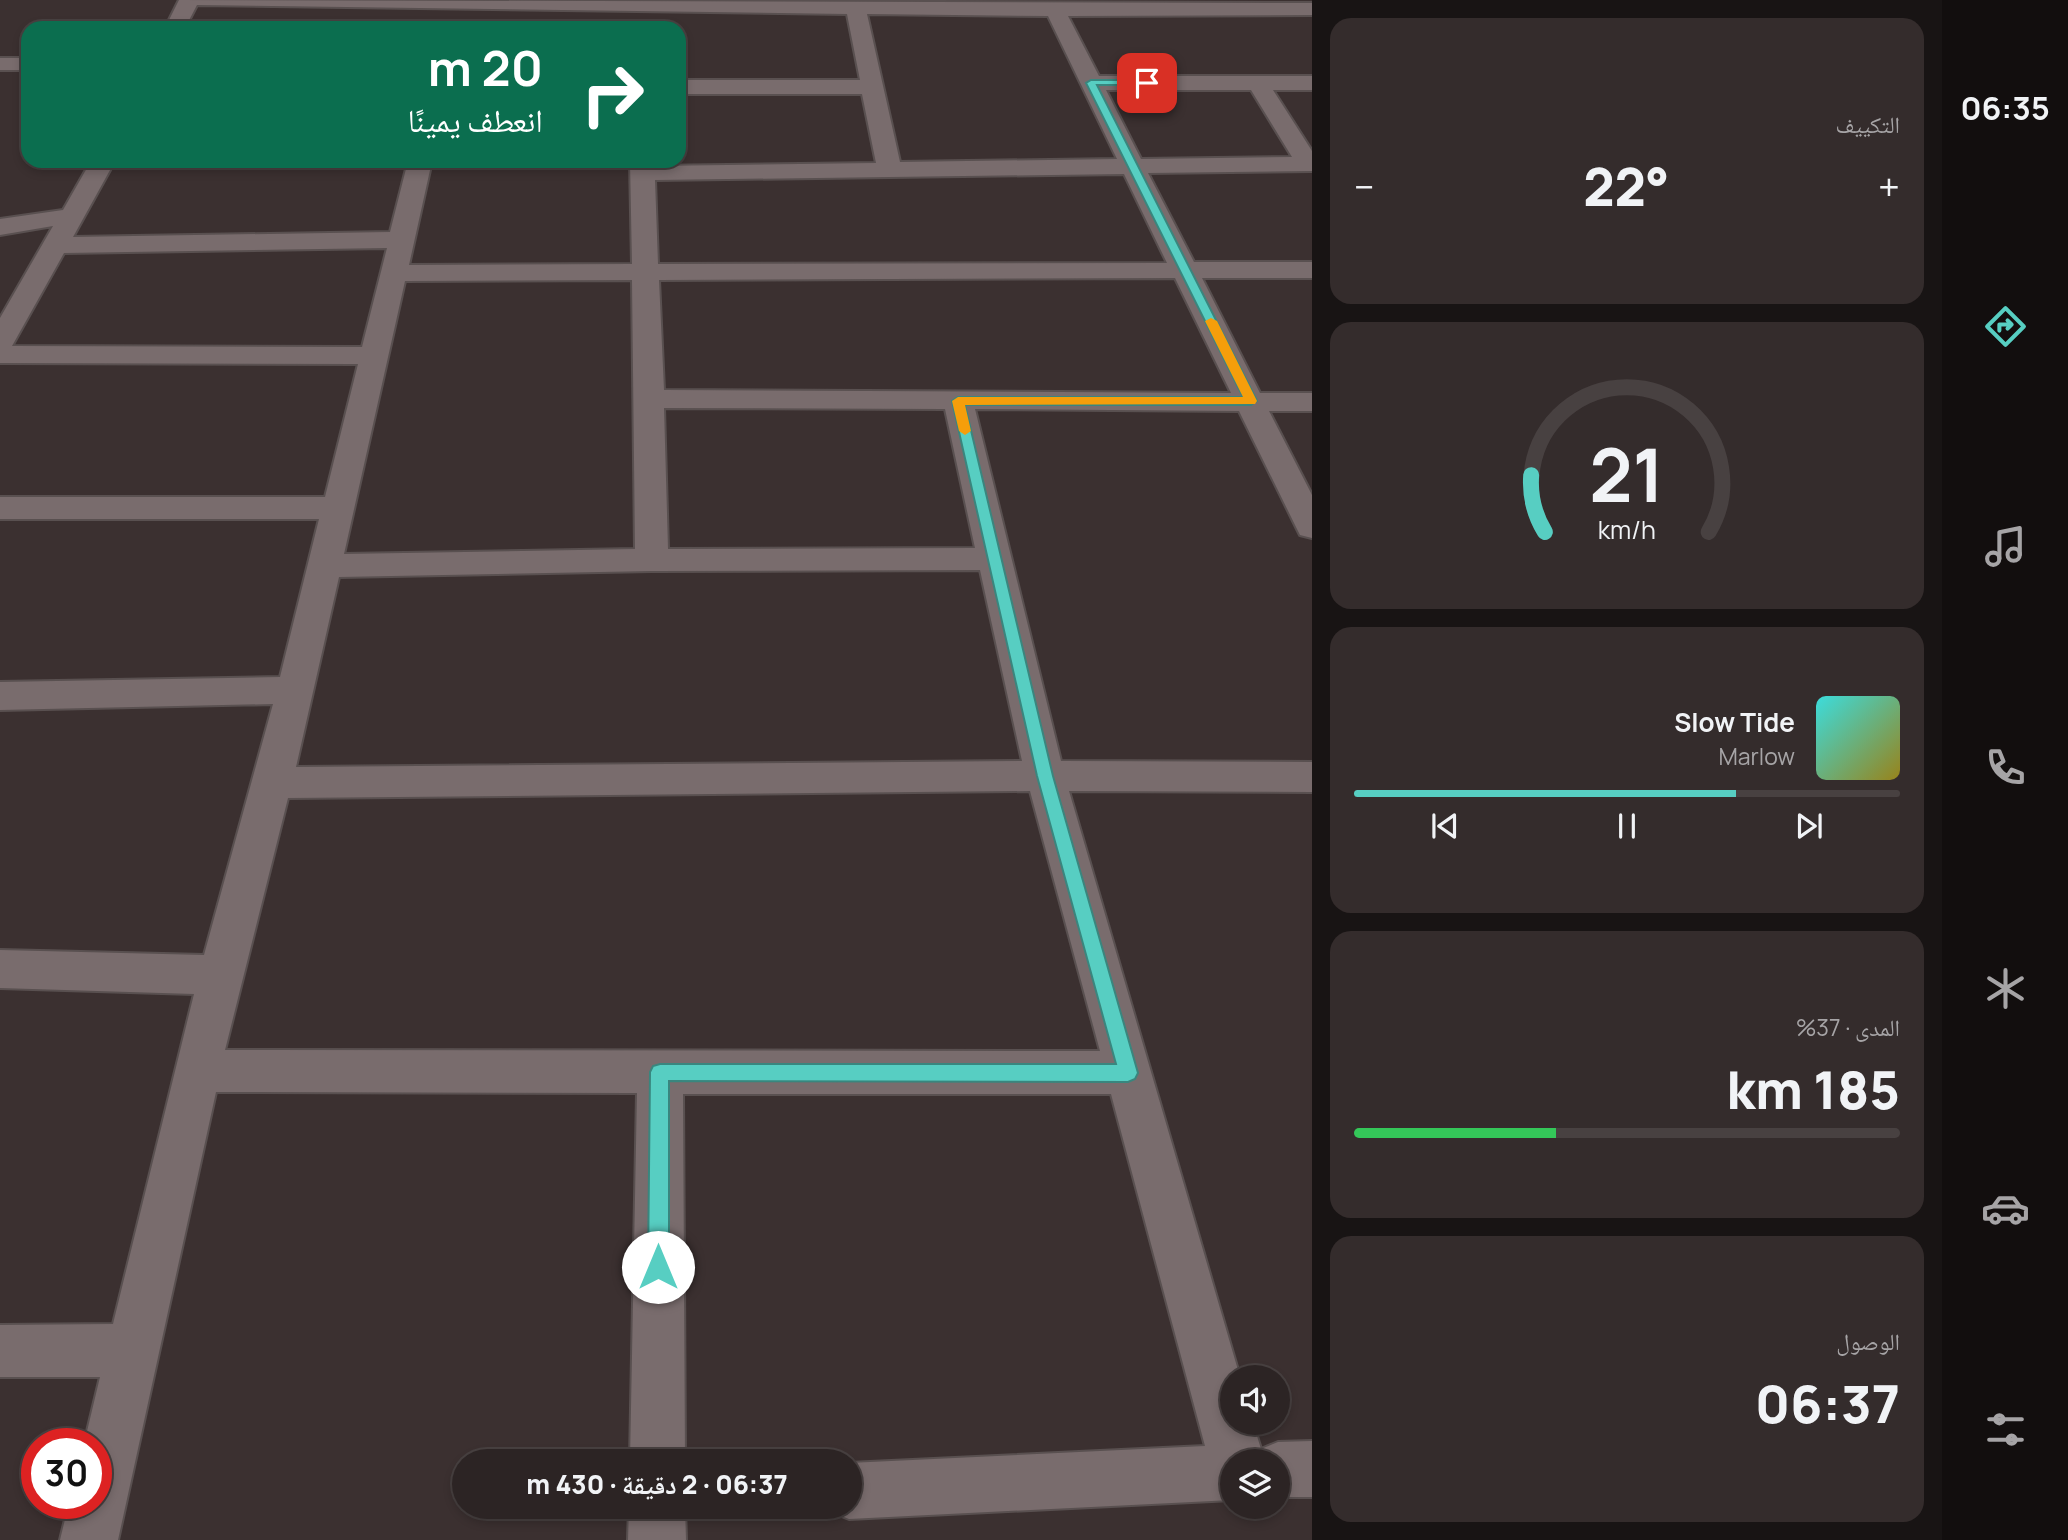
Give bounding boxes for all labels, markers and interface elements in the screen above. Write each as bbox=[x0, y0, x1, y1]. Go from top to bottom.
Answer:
text: 20 m bbox=[428, 34, 543, 101]
icon: right bbox=[567, 49, 658, 140]
pin bbox=[1117, 53, 1177, 113]
icon: arrive bbox=[1128, 64, 1166, 102]
text: 06:35 bbox=[1960, 86, 2050, 130]
text: انعطف يمينًا bbox=[408, 98, 543, 142]
text: التكييف bbox=[1835, 108, 1900, 140]
text: 22° bbox=[1583, 151, 1669, 222]
text: − bbox=[1354, 160, 1375, 212]
text: + bbox=[1878, 160, 1900, 212]
icon: directions bbox=[1981, 302, 2030, 351]
text: 21 bbox=[1589, 424, 1665, 524]
text: km/h bbox=[1598, 511, 1656, 546]
icon: music bbox=[1981, 522, 2030, 571]
text: Slow Tide bbox=[1674, 704, 1795, 740]
text: Marlow bbox=[1718, 740, 1795, 772]
icon: phone bbox=[1981, 743, 2030, 792]
icon: previous bbox=[1426, 807, 1464, 845]
icon: pause bbox=[1608, 807, 1646, 845]
icon: next bbox=[1790, 807, 1828, 845]
icon: climate bbox=[1981, 964, 2030, 1013]
text: المدى · 37% bbox=[1796, 1011, 1900, 1043]
text: 185 km bbox=[1727, 1054, 1900, 1125]
icon: car bbox=[1981, 1184, 2030, 1233]
position arrow bbox=[621, 1230, 695, 1304]
text: الوصول bbox=[1836, 1325, 1900, 1357]
map controls bbox=[1220, 1365, 1290, 1519]
button: sound bbox=[1220, 1365, 1290, 1435]
text: 06:37 bbox=[1755, 1368, 1900, 1439]
icon: filters bbox=[1981, 1405, 2030, 1454]
speed limit sign: 30 bbox=[21, 1428, 112, 1519]
button: layers bbox=[1220, 1449, 1290, 1519]
text: 06:37 · 2 دقيقة · 430 m bbox=[526, 1466, 788, 1502]

